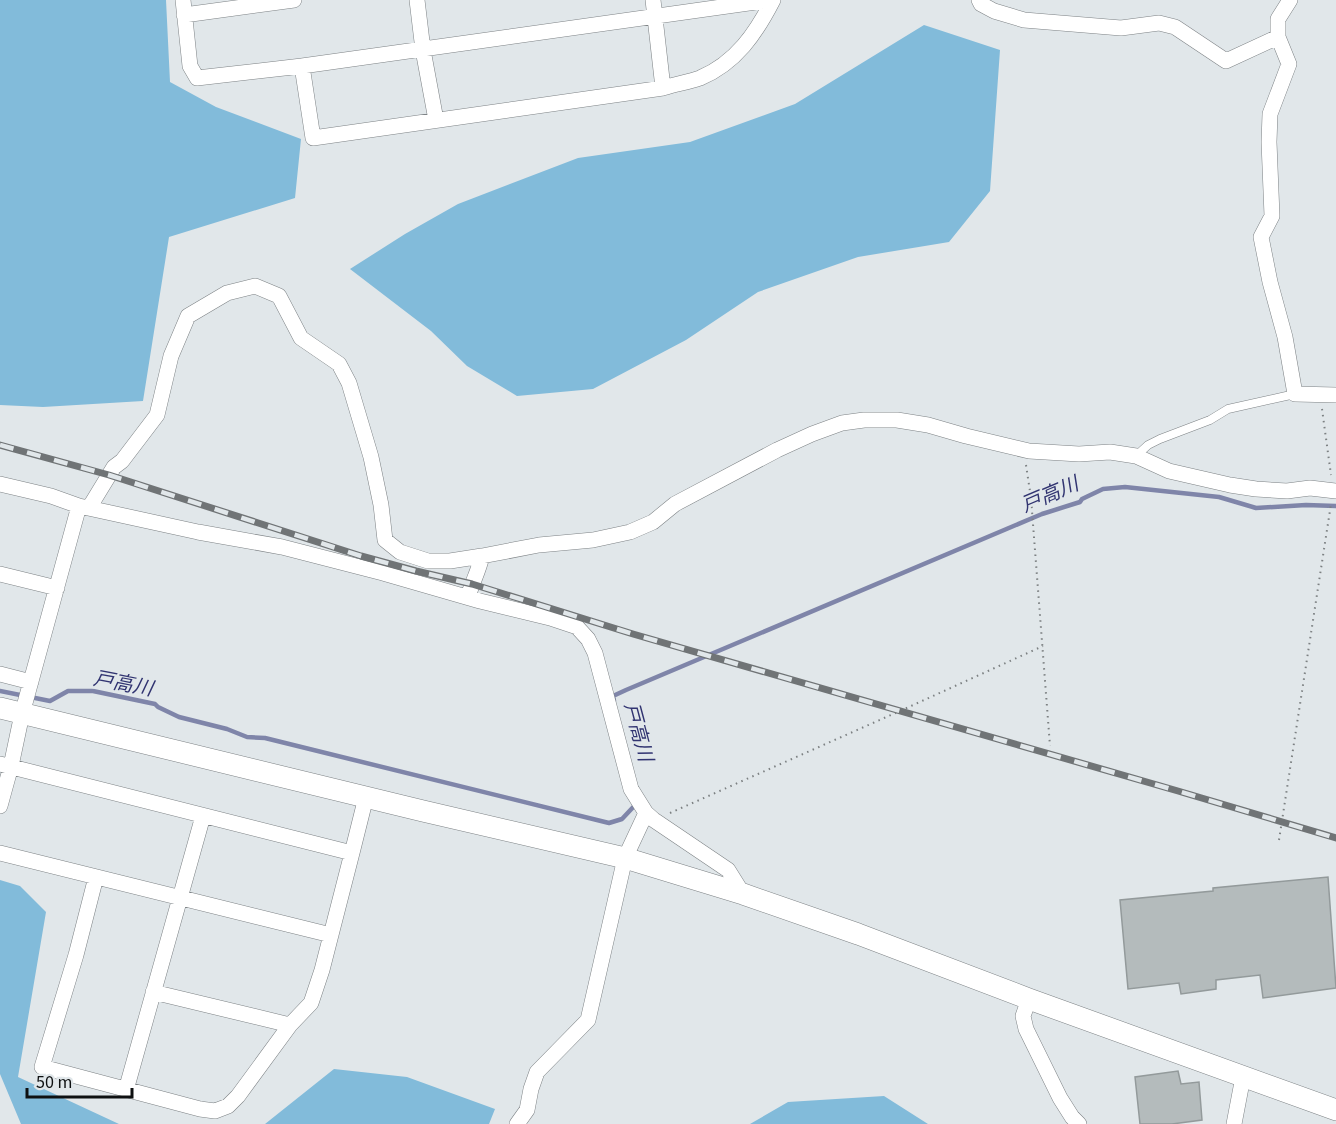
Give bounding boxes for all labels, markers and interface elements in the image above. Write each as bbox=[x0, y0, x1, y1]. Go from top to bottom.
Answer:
water label: 戸高川 bbox=[1017, 470, 1085, 520]
water label: 戸高川 bbox=[91, 665, 157, 704]
water label: 戸高川 bbox=[617, 699, 660, 767]
scale bar bbox=[27, 1061, 132, 1099]
text: 50 m bbox=[36, 1070, 72, 1095]

